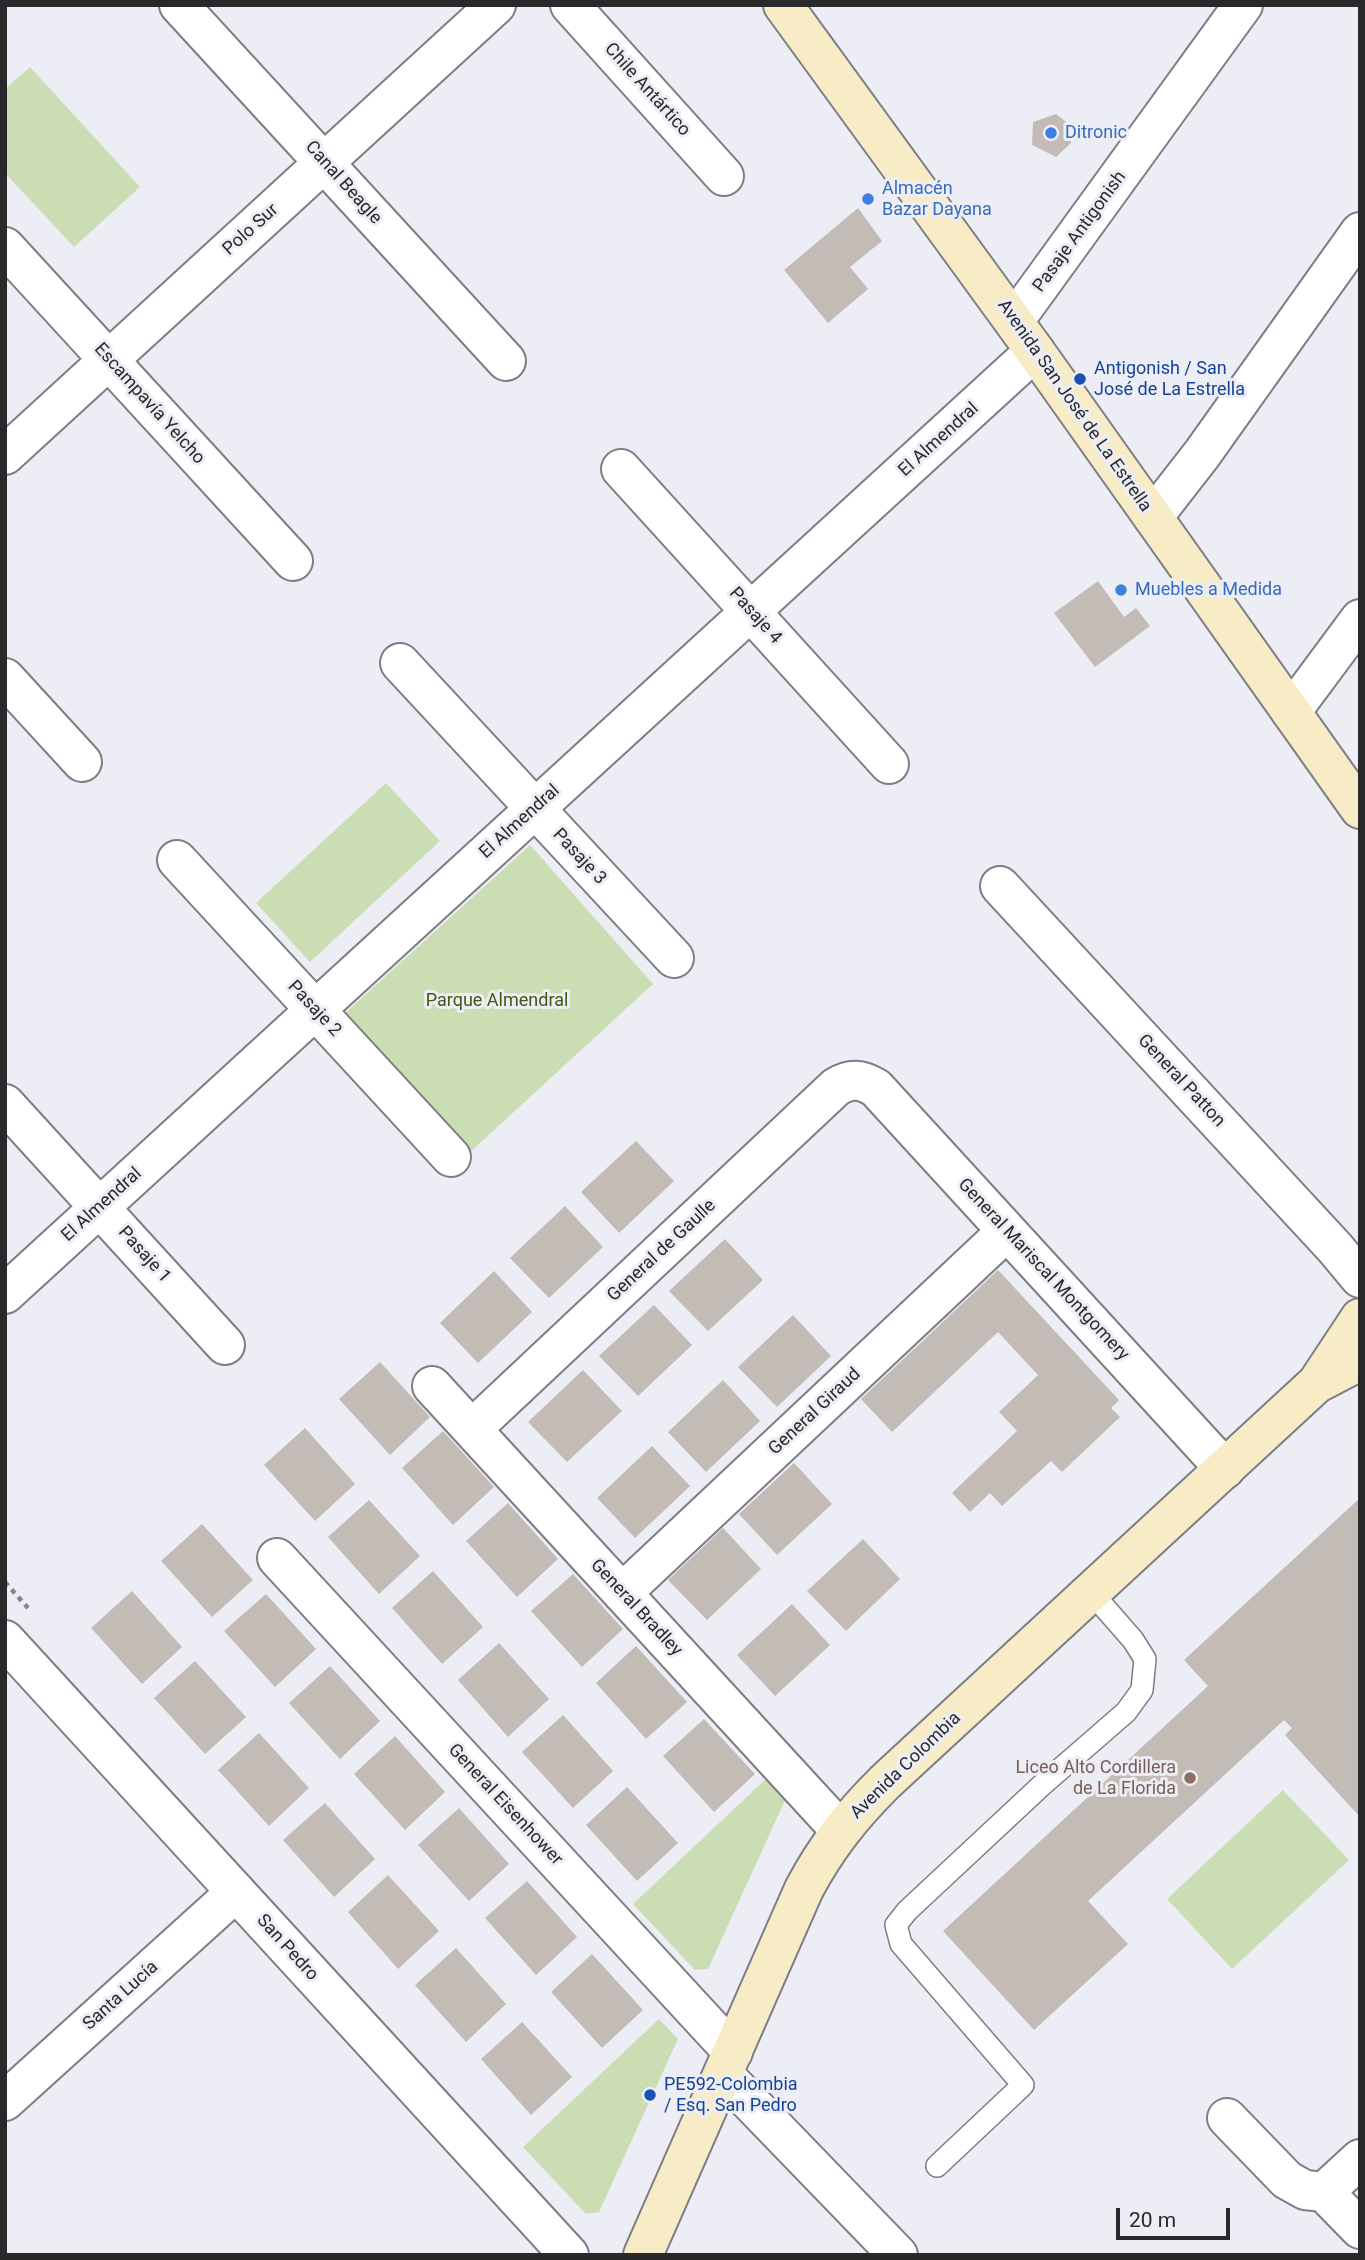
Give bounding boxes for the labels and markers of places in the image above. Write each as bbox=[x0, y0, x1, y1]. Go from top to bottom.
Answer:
place label: Ditronic bbox=[1065, 122, 1127, 144]
marker: Ditronic bbox=[1043, 125, 1059, 141]
place label: Almacén Bazar Dayana bbox=[882, 178, 992, 220]
marker: Almacén Bazar Dayana bbox=[860, 191, 876, 207]
place label: Antigonish / San José de La Estrella bbox=[1094, 358, 1245, 400]
marker: Antigonish / San José de La Estrella bbox=[1072, 371, 1088, 387]
place label: Muebles a Medida bbox=[1135, 579, 1282, 601]
marker: Muebles a Medida bbox=[1113, 582, 1129, 598]
place label: Liceo Alto Cordillera de La Florida bbox=[1015, 1757, 1176, 1800]
marker: Liceo Alto Cordillera de La Florida bbox=[1182, 1770, 1198, 1786]
place label: PE592-Colombia / Esq. San Pedro bbox=[664, 2074, 798, 2116]
marker: PE592-Colombia / Esq. San Pedro bbox=[642, 2087, 658, 2103]

